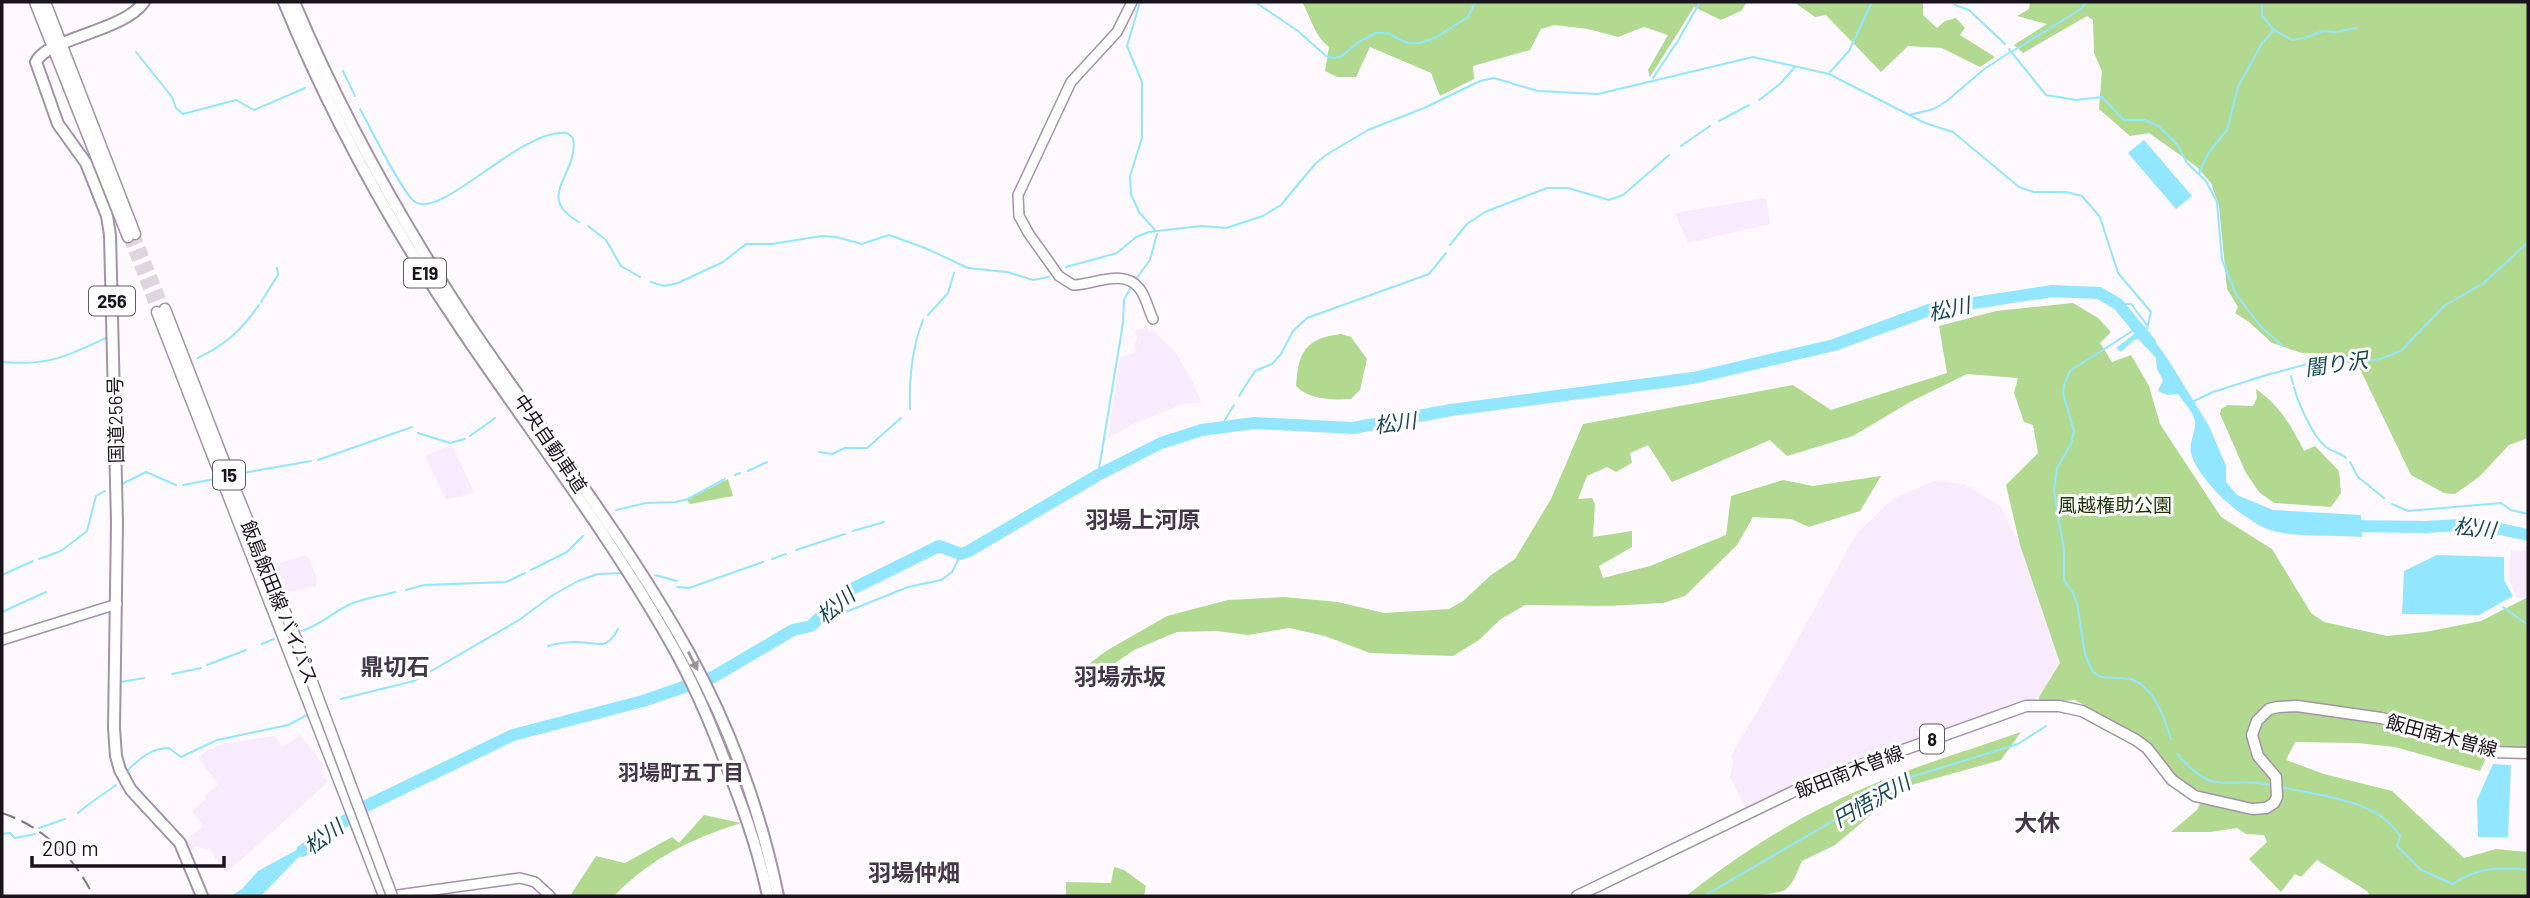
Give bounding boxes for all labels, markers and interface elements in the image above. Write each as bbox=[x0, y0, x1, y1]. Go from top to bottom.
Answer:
road number: E19 bbox=[404, 258, 446, 288]
road number: 256 bbox=[89, 286, 135, 316]
water label: 松川 bbox=[1926, 291, 1974, 325]
water label: 闇り沢 bbox=[2303, 346, 2372, 380]
street label: 国道256号 bbox=[103, 376, 127, 464]
street label: 中央自動車道 bbox=[510, 389, 592, 497]
water label: 松川 bbox=[1372, 406, 1420, 437]
road number: 15 bbox=[213, 461, 245, 490]
park label: 風越権助公園 bbox=[2058, 493, 2172, 516]
district label: 羽場上河原 bbox=[1086, 505, 1201, 533]
water label: 松川 bbox=[2453, 512, 2499, 542]
street label: 飯島飯田線 バイパス bbox=[237, 517, 323, 687]
water label: 松川 bbox=[811, 581, 861, 628]
one-way arrow bbox=[687, 651, 698, 671]
district label: 鼎切石 bbox=[361, 652, 430, 680]
district label: 羽場赤坂 bbox=[1074, 662, 1166, 690]
street label: 飯田南木曽線 bbox=[2384, 709, 2500, 761]
road number: 8 bbox=[1920, 724, 1944, 754]
street label: 飯田南木曽線 bbox=[1792, 740, 1906, 802]
district label: 羽場町五丁目 bbox=[618, 759, 744, 784]
water label: 円悟沢川 bbox=[1828, 768, 1916, 831]
district label: 大休 bbox=[2014, 808, 2060, 836]
water label: 松川 bbox=[299, 812, 349, 858]
scale bar bbox=[32, 824, 224, 868]
text: 200 m bbox=[42, 835, 99, 860]
district label: 羽場仲畑 bbox=[868, 858, 960, 886]

